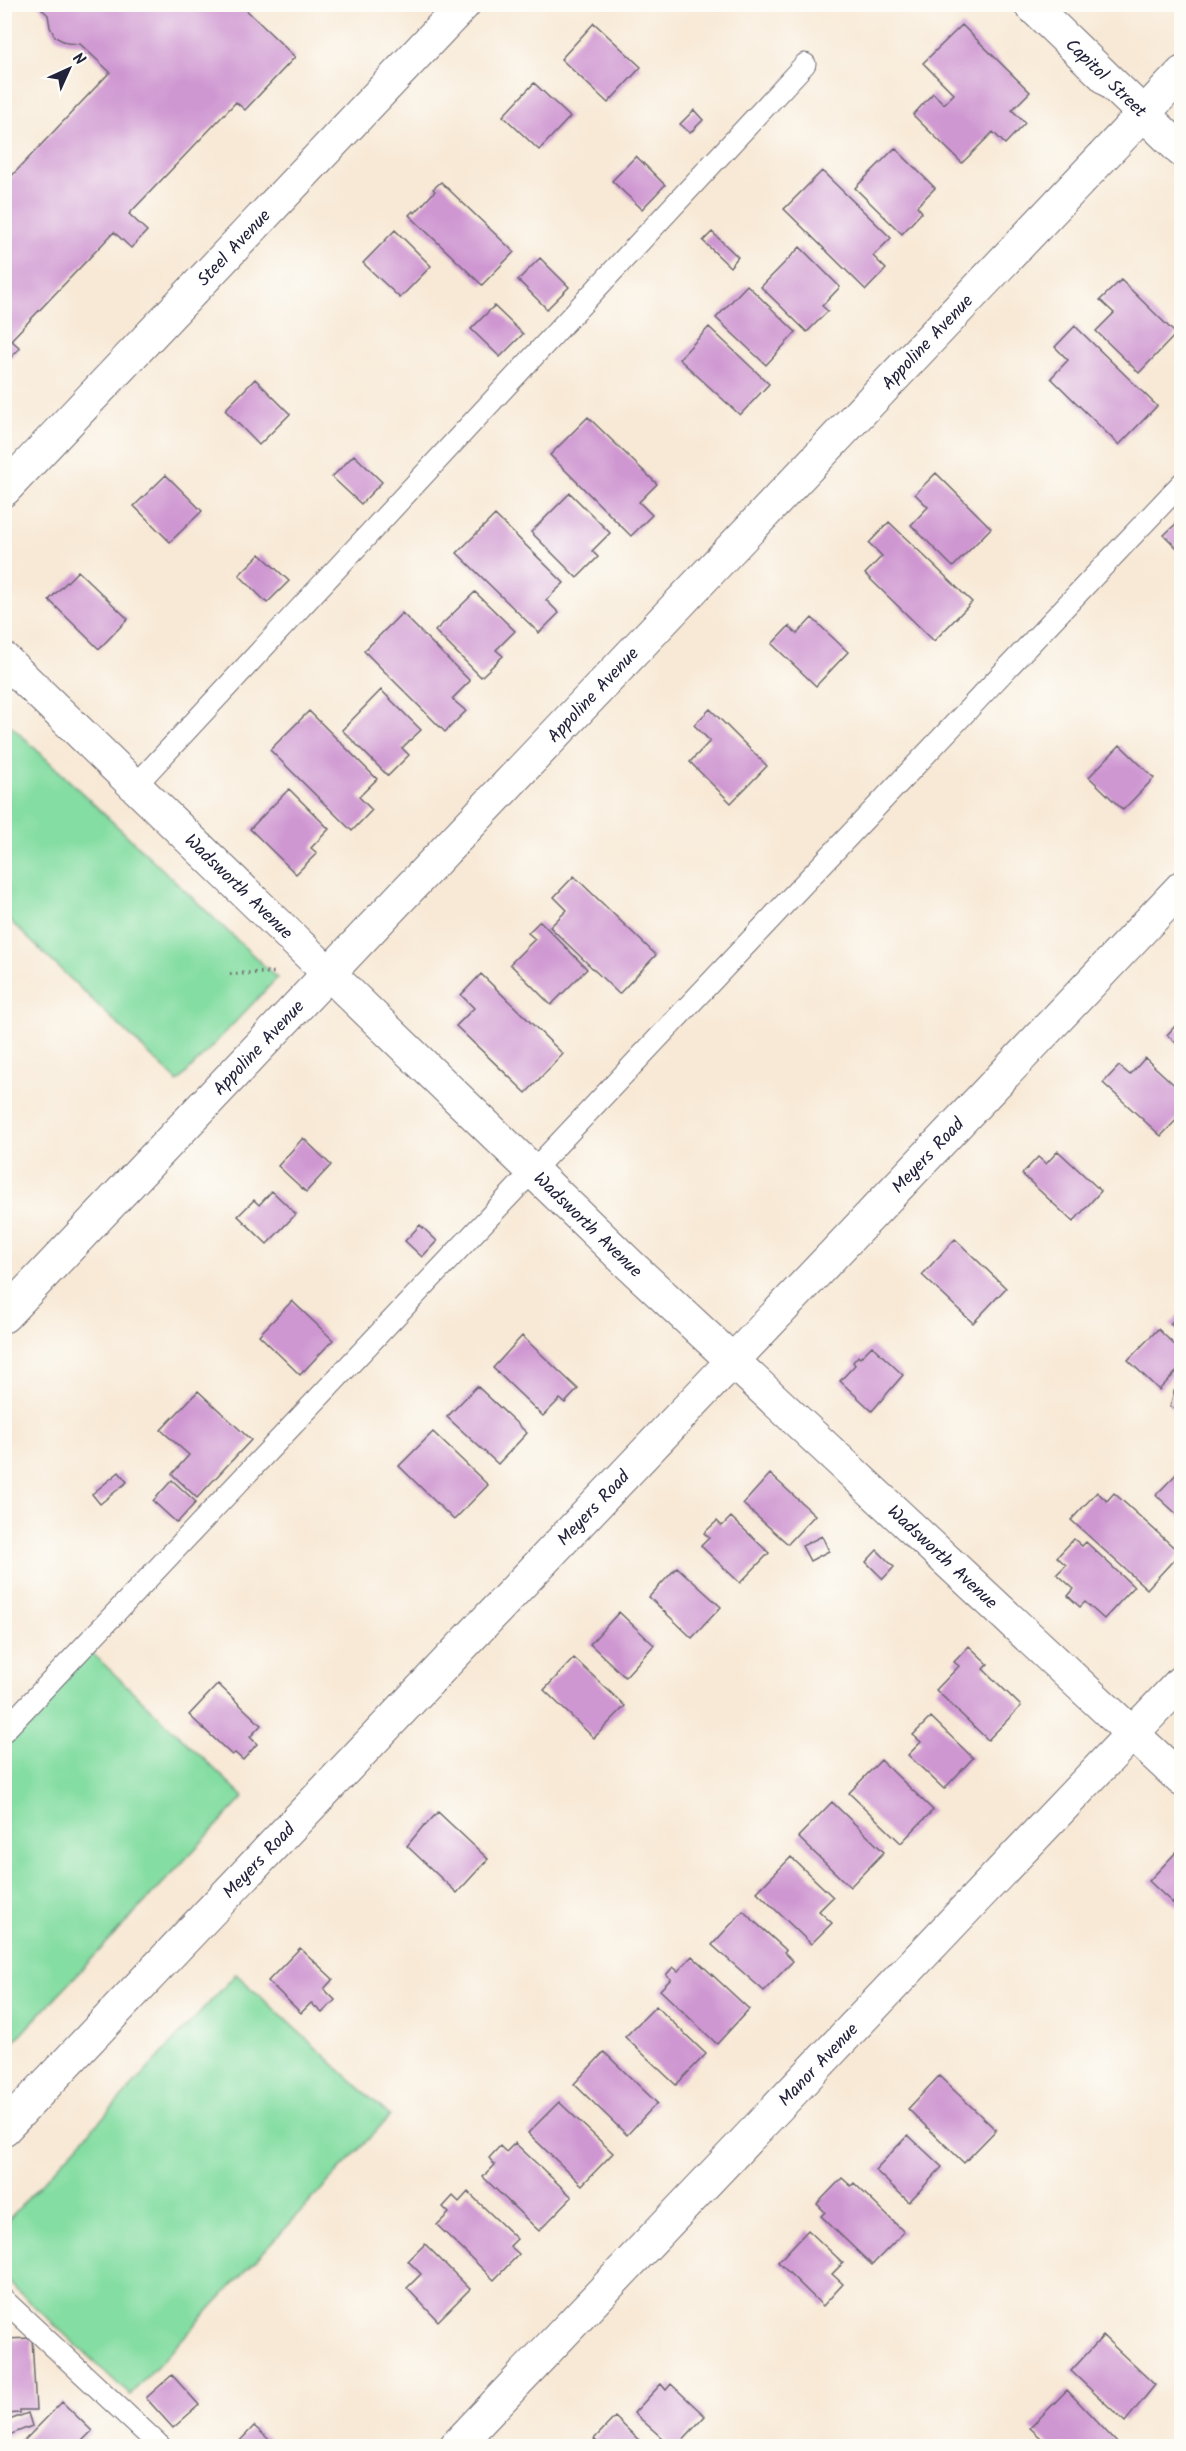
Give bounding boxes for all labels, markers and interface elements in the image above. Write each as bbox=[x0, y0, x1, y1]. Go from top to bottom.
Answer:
street label: Capitol Street bbox=[1057, 32, 1154, 126]
north arrow bbox=[39, 39, 99, 99]
text: N bbox=[66, 47, 91, 72]
street label: Steel Avenue bbox=[191, 203, 279, 294]
street label: Appoline Avenue bbox=[875, 288, 981, 398]
street label: Appoline Avenue bbox=[541, 641, 647, 750]
street label: Wadsworth Avenue bbox=[177, 828, 299, 947]
street label: Appoline Avenue bbox=[207, 994, 312, 1103]
street label: Meyers Road bbox=[885, 1111, 973, 1201]
street label: Wadsworth Avenue bbox=[526, 1166, 648, 1286]
street label: Meyers Road bbox=[551, 1463, 638, 1554]
street label: Wadsworth Avenue bbox=[880, 1499, 1004, 1617]
street label: Meyers Road bbox=[216, 1816, 304, 1906]
street label: Manor Avenue bbox=[772, 2017, 866, 2114]

